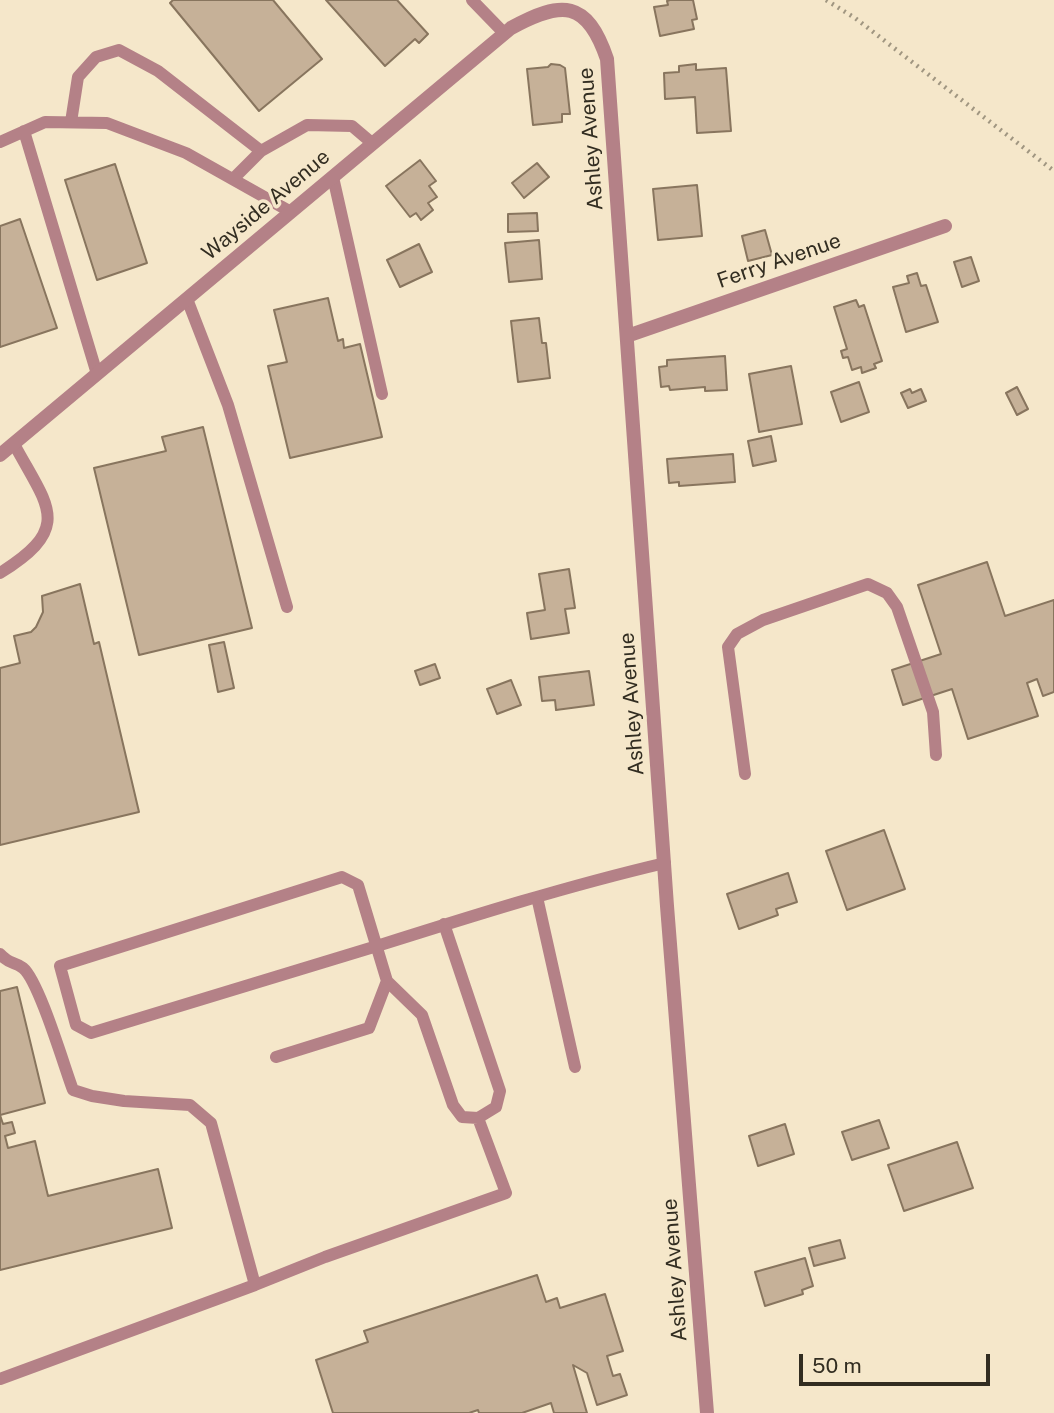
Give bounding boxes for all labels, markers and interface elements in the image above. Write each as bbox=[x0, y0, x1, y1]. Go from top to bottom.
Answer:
street label: Ashley Avenue bbox=[573, 67, 609, 211]
street label: Wayside Avenue bbox=[197, 144, 335, 266]
street label: Ferry Avenue bbox=[714, 228, 844, 294]
street label: Ashley Avenue bbox=[614, 632, 650, 776]
street label: Ashley Avenue bbox=[657, 1198, 693, 1342]
scale bar bbox=[802, 1340, 993, 1384]
text: 50 m bbox=[812, 1353, 862, 1378]

